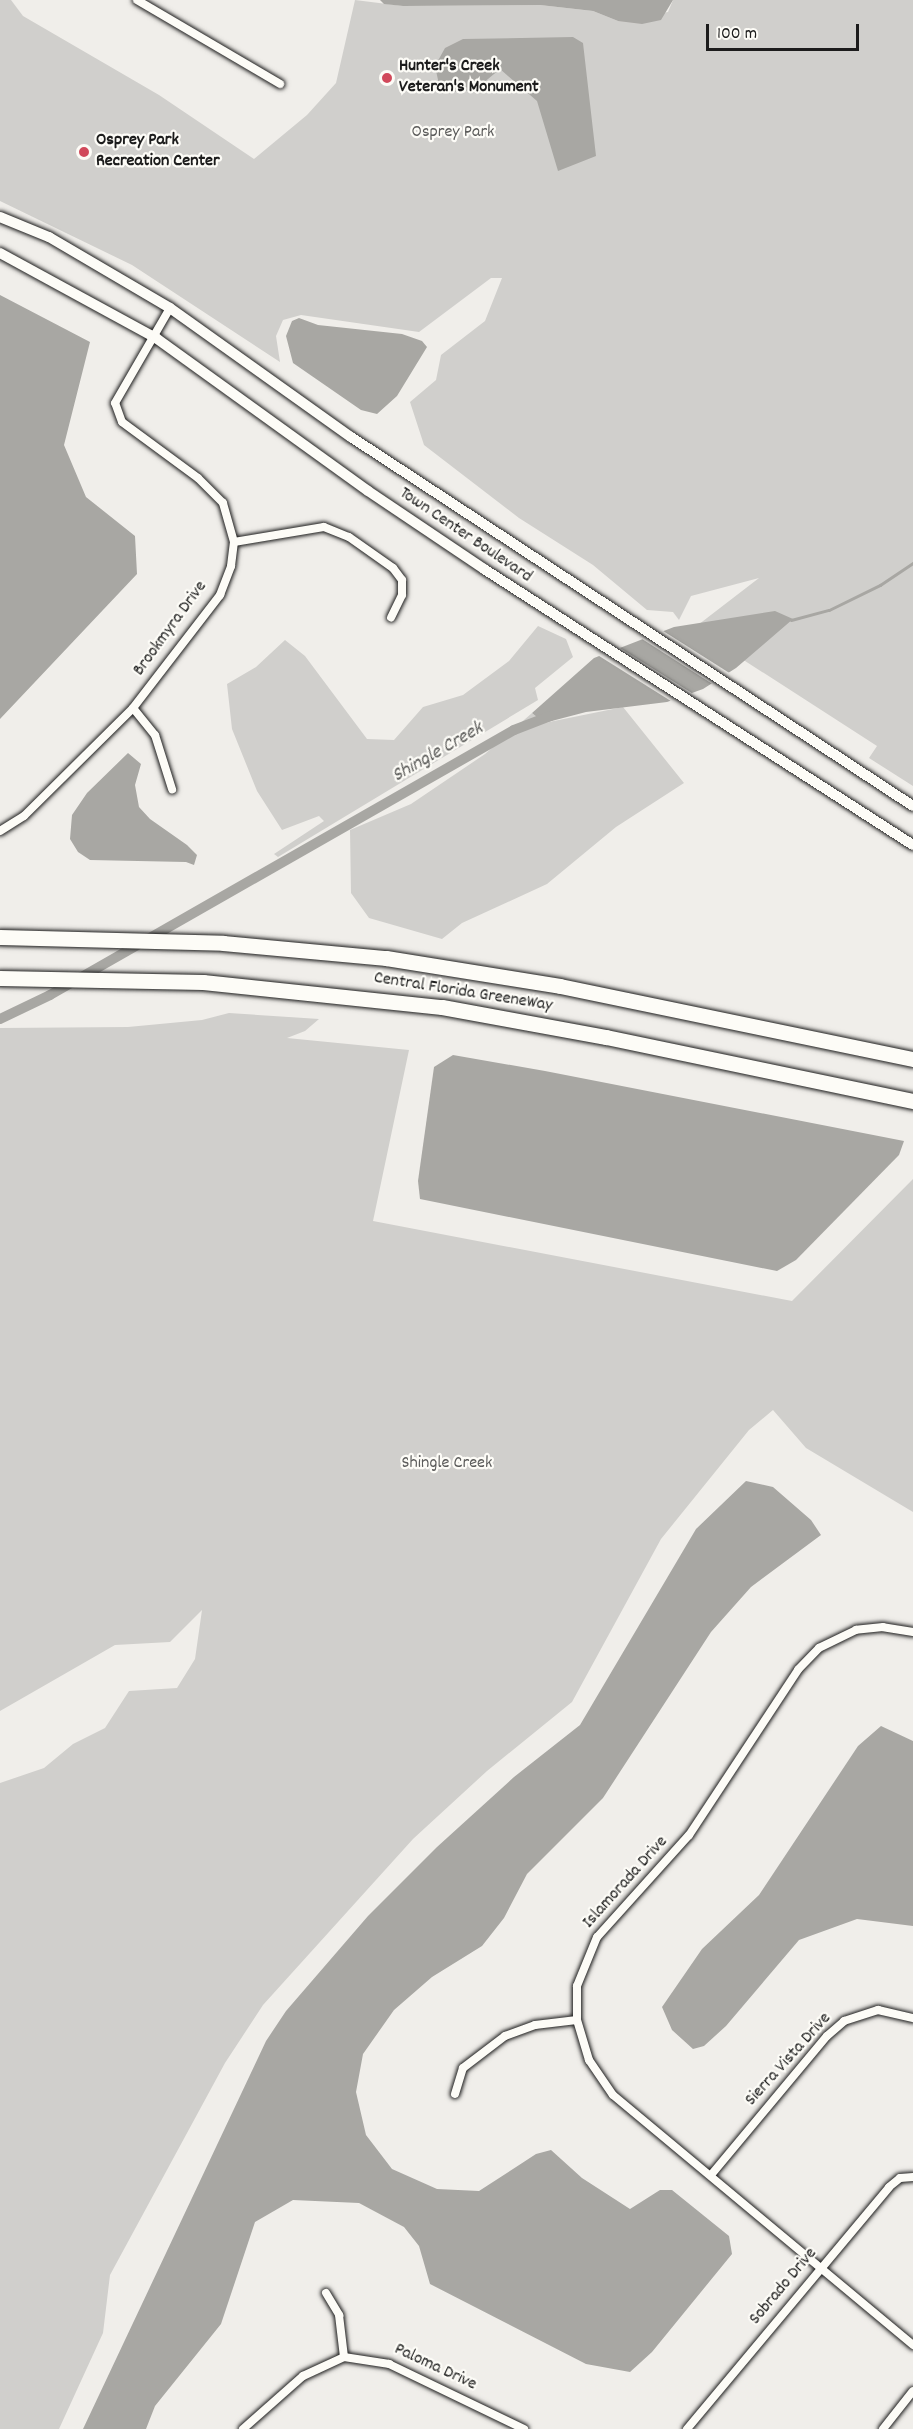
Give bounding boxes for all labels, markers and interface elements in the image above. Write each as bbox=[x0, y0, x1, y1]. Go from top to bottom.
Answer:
scale bar bbox=[709, 12, 862, 50]
text: 100 m bbox=[717, 22, 757, 47]
place label: Hunter's Creek Veteran's Monument bbox=[399, 57, 539, 100]
marker: Hunter's Creek Veteran's Monument bbox=[380, 71, 394, 85]
park label: Osprey Park bbox=[412, 122, 494, 144]
place label: Osprey Park Recreation Center bbox=[96, 131, 220, 174]
marker: Osprey Park Recreation Center bbox=[77, 145, 91, 159]
street label: Town Center Boulevard bbox=[394, 484, 536, 588]
street label: Brookmyra Drive bbox=[129, 577, 213, 681]
water label: Shingle Creek bbox=[388, 717, 488, 789]
street label: Central Florida GreeneWay bbox=[372, 968, 554, 1018]
park label: Shingle Creek bbox=[402, 1453, 492, 1475]
street label: Islamorada Drive bbox=[579, 1832, 673, 1934]
street label: Sierra Vista Drive bbox=[741, 2009, 837, 2111]
street label: Sobrado Drive bbox=[745, 2244, 823, 2330]
street label: Paloma Drive bbox=[390, 2340, 480, 2396]

